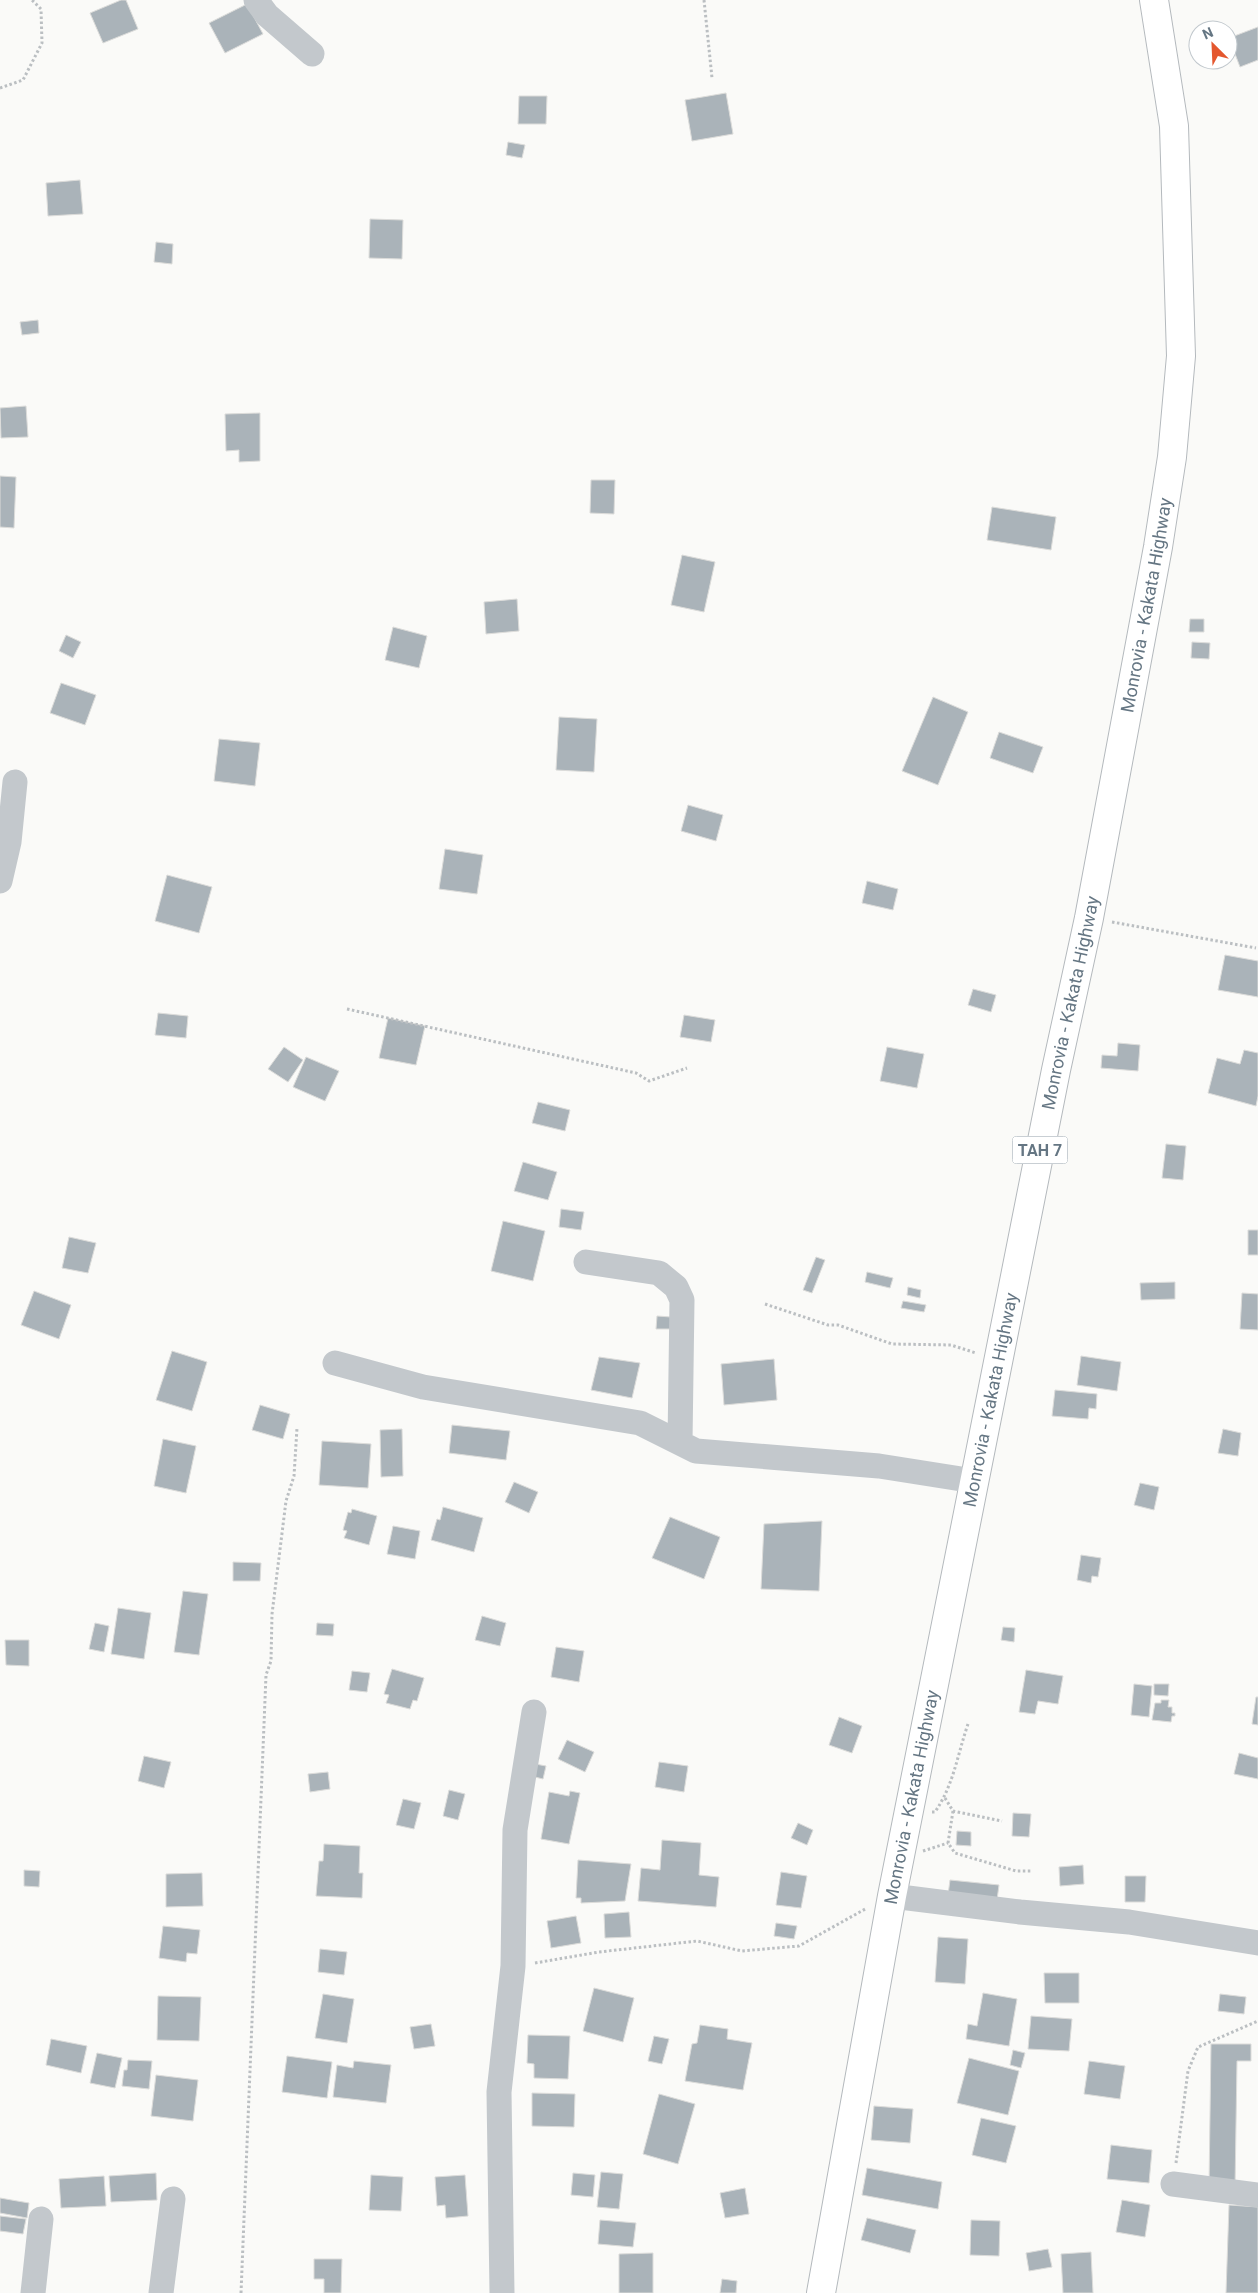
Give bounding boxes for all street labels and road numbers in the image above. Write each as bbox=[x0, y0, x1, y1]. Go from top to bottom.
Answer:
street label: Monrovia - Kakata Highway bbox=[1116, 496, 1176, 714]
street label: Monrovia - Kakata Highway bbox=[1037, 894, 1103, 1112]
road number: TAH 7 bbox=[1012, 1136, 1068, 1164]
street label: Monrovia - Kakata Highway bbox=[958, 1290, 1022, 1509]
street label: Monrovia - Kakata Highway bbox=[880, 1688, 943, 1906]

